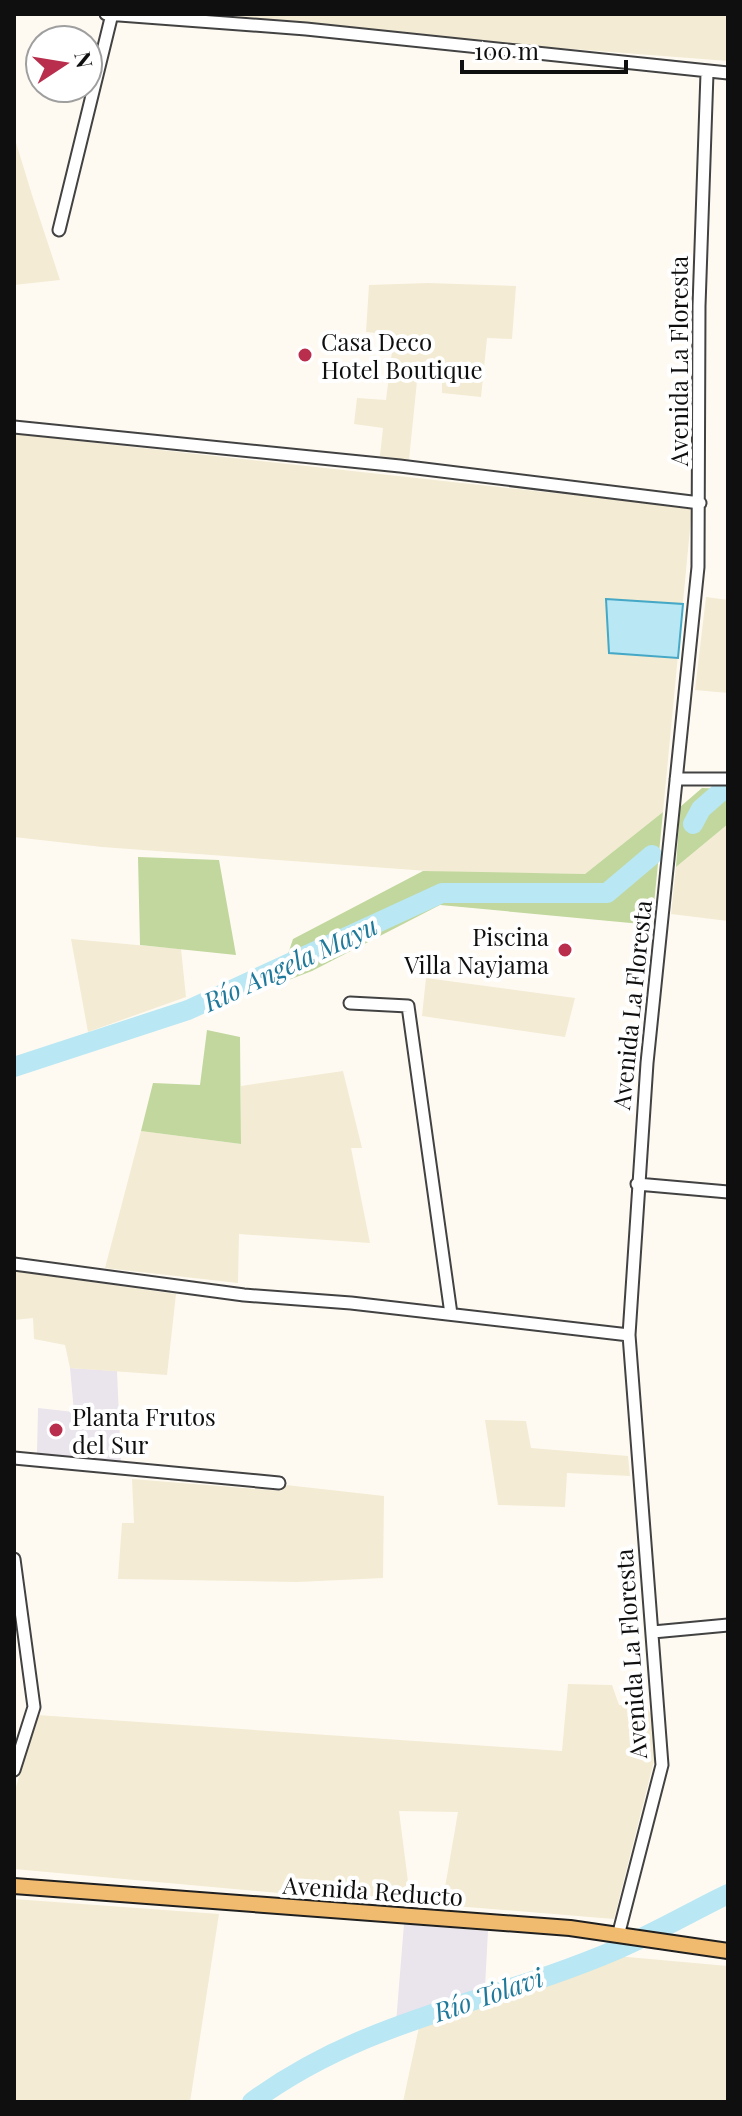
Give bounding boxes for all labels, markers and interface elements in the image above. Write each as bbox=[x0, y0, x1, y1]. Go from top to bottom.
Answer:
north arrow bbox=[24, 24, 104, 104]
scale bar bbox=[462, 24, 626, 74]
text: 100 m bbox=[474, 34, 539, 66]
text: N bbox=[68, 49, 101, 71]
street label: Avenida La Floresta bbox=[662, 256, 694, 467]
place label: Casa Deco Hotel Boutique bbox=[321, 325, 483, 385]
marker: Casa Deco Hotel Boutique bbox=[296, 346, 314, 364]
street label: Avenida La Floresta bbox=[604, 899, 658, 1112]
water label: Río Angela Mayu bbox=[196, 907, 383, 1019]
place label: Piscina Villa Nayjama bbox=[403, 920, 549, 980]
marker: Piscina Villa Nayjama bbox=[556, 941, 574, 959]
place label: Planta Frutos del Sur bbox=[72, 1400, 216, 1460]
marker: Planta Frutos del Sur bbox=[47, 1421, 65, 1439]
street label: Avenida La Floresta bbox=[607, 1548, 653, 1761]
street label: Avenida Reducto bbox=[281, 1868, 464, 1912]
water label: Río Tolavi bbox=[428, 1959, 548, 2029]

